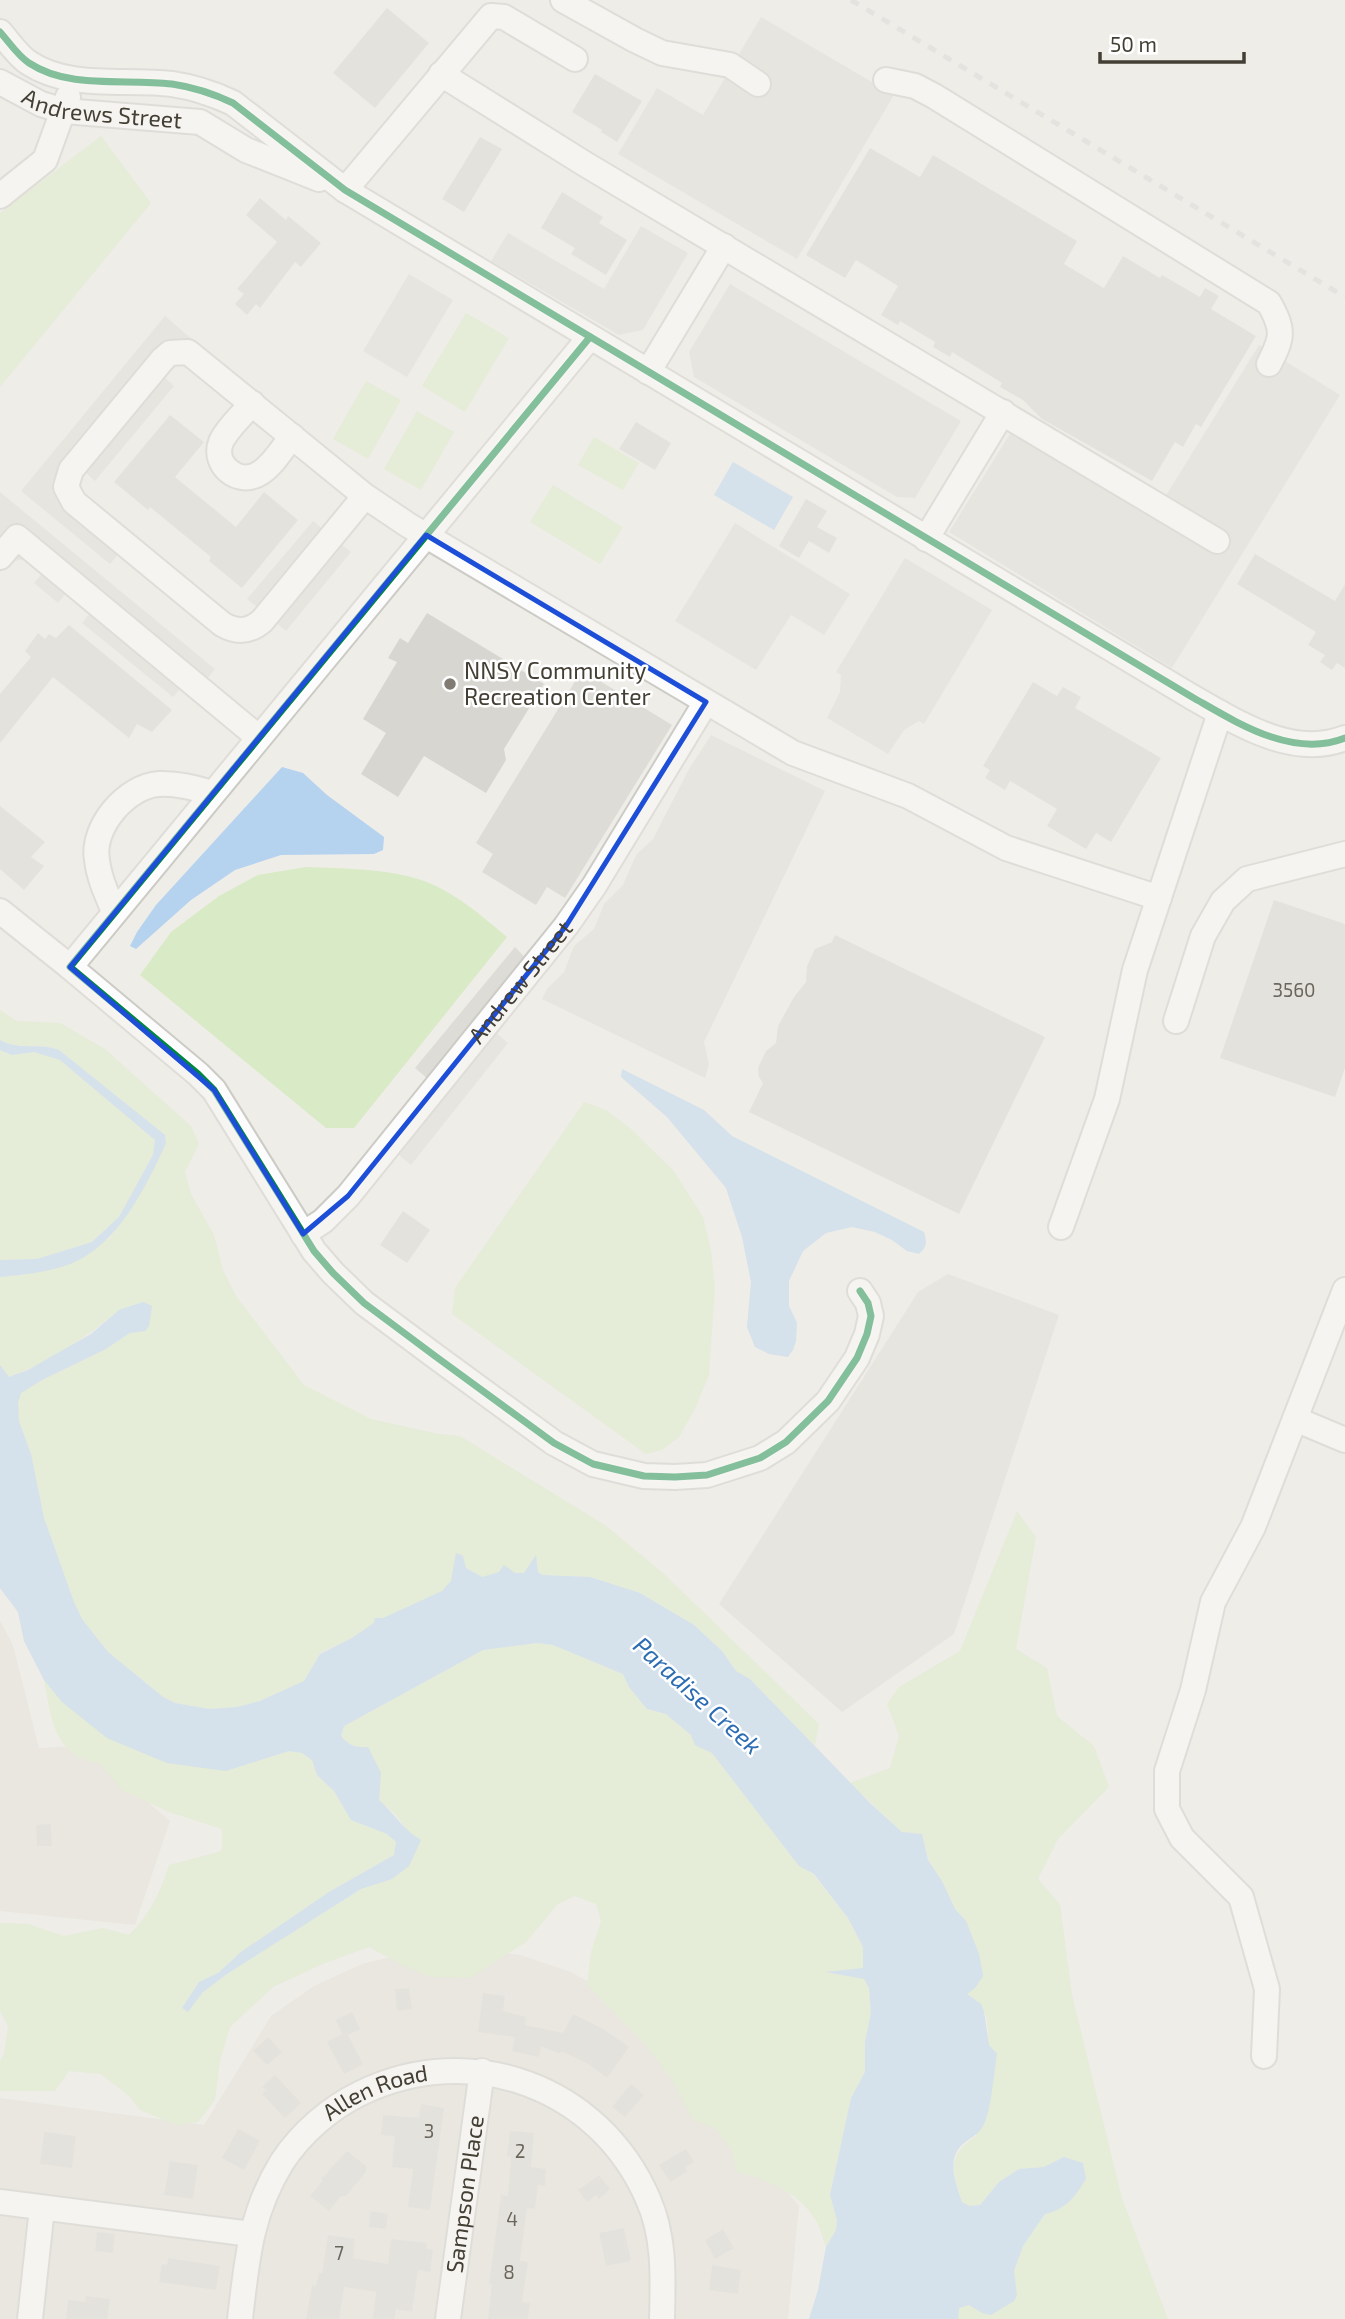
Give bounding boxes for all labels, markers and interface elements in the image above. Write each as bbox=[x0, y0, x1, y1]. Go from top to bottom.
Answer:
scale bar bbox=[1100, 21, 1244, 65]
text: 50 m bbox=[1110, 31, 1157, 56]
street label: Andrews Street bbox=[18, 82, 183, 134]
place label: NNSY Community Recreation Center bbox=[464, 656, 651, 710]
marker: NNSY Community Recreation Center bbox=[442, 676, 458, 692]
street label: Andrew Street bbox=[462, 914, 578, 1049]
house number: 3560 bbox=[1272, 978, 1316, 1001]
water label: Paradise Creek bbox=[628, 1630, 768, 1760]
street label: Allen Road bbox=[317, 2058, 430, 2126]
street label: Sampson Place bbox=[439, 2113, 489, 2275]
house number: 3 bbox=[424, 2119, 434, 2142]
house number: 2 bbox=[515, 2139, 525, 2162]
house number: 4 bbox=[506, 2207, 518, 2230]
house number: 7 bbox=[334, 2241, 344, 2264]
house number: 8 bbox=[503, 2260, 515, 2283]

